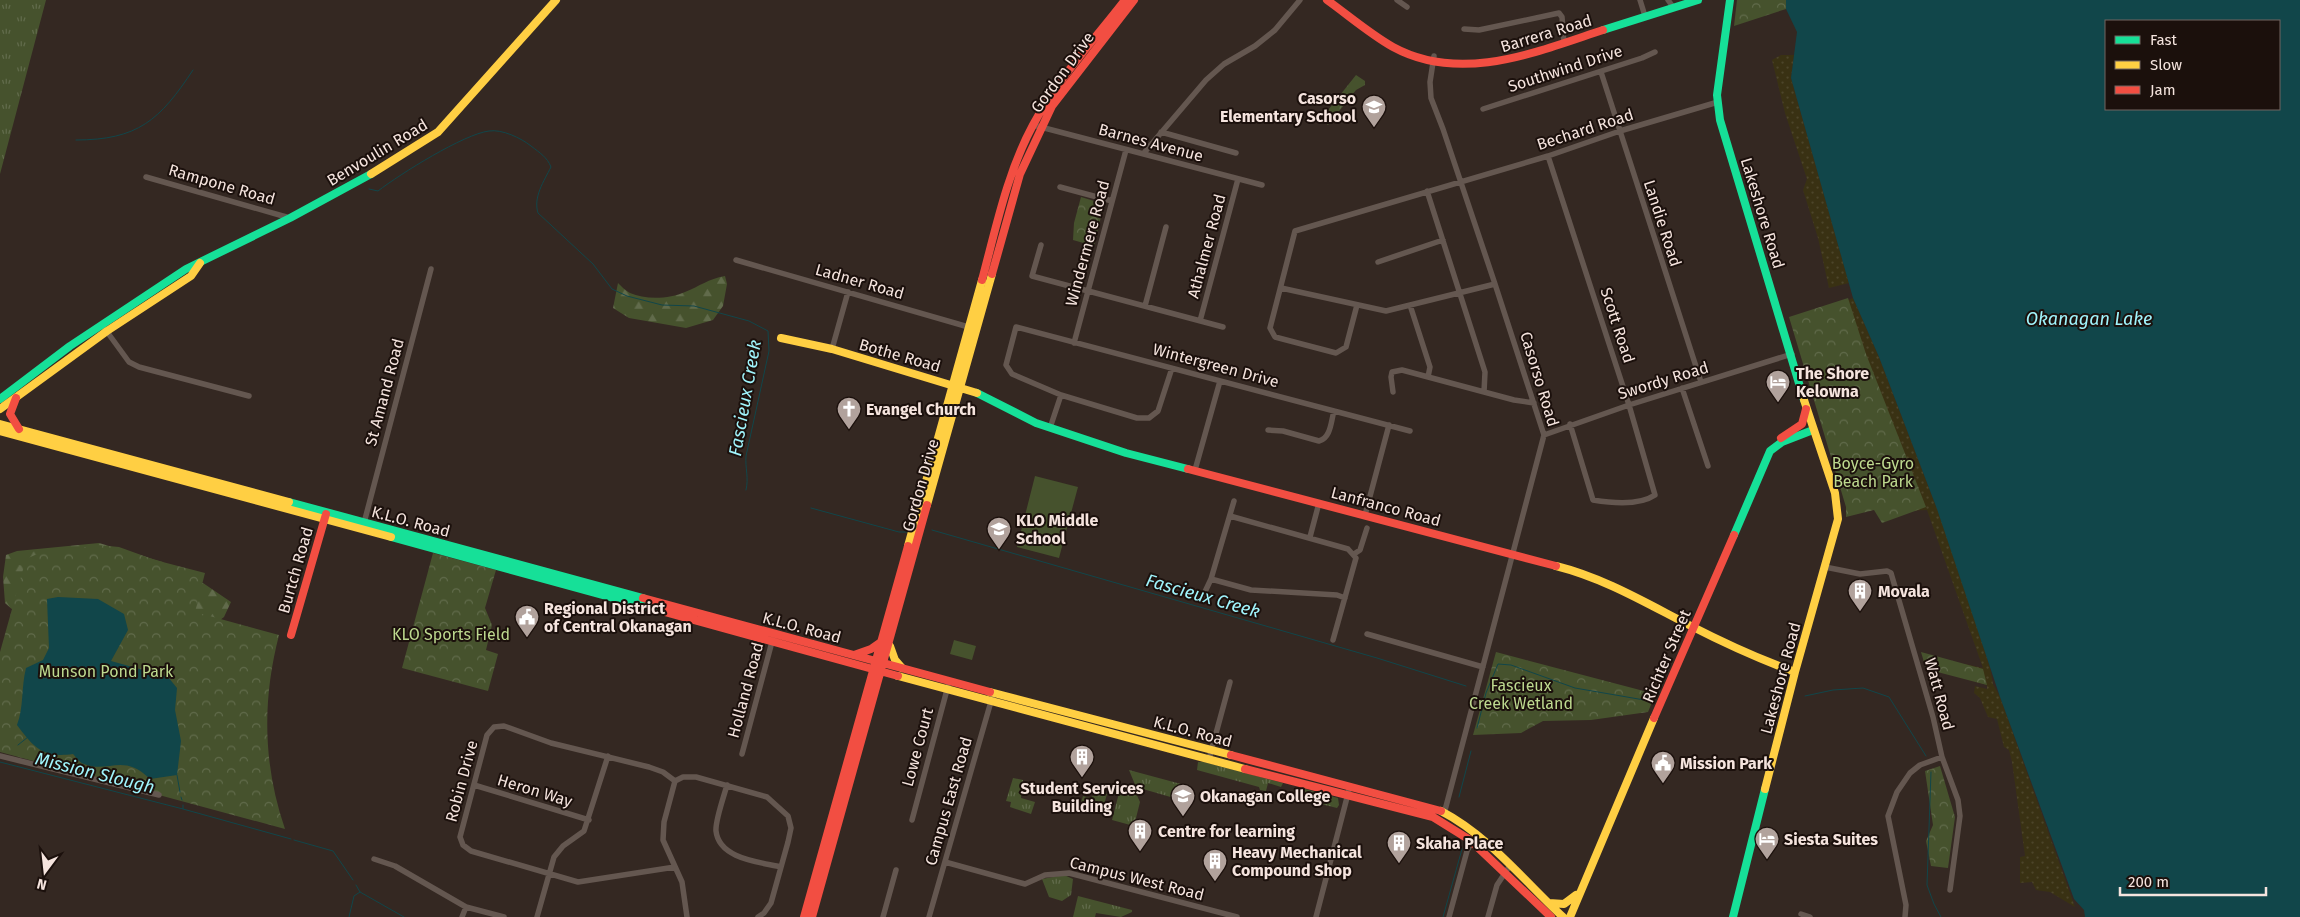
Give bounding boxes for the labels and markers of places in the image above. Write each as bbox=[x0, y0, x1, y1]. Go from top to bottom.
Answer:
place label: Casorso Elementary School bbox=[1220, 89, 1356, 126]
school or university icon: Casorso Elementary School bbox=[1361, 94, 1387, 128]
place label: The Shore Kelowna bbox=[1796, 364, 1869, 401]
hotel icon: The Shore Kelowna bbox=[1765, 369, 1791, 403]
church icon: Evangel Church bbox=[836, 396, 862, 430]
place label: Evangel Church bbox=[866, 400, 976, 419]
place label: KLO Middle School bbox=[1016, 511, 1098, 548]
school or university icon: KLO Middle School bbox=[986, 516, 1012, 550]
building icon: Movala bbox=[1847, 578, 1873, 612]
place label: Movala bbox=[1878, 582, 1930, 601]
place label: Regional District of Central Okanagan bbox=[544, 599, 692, 636]
public building icon: Regional District of Central Okanagan bbox=[514, 604, 540, 638]
building icon: Student Services Building bbox=[1069, 744, 1095, 778]
public building icon: Mission Park bbox=[1650, 750, 1676, 784]
place label: Mission Park bbox=[1680, 754, 1772, 773]
place label: Student Services Building bbox=[1020, 779, 1144, 816]
school or university icon: Okanagan College bbox=[1170, 783, 1196, 817]
place label: Okanagan College bbox=[1200, 787, 1330, 806]
building icon: Centre for learning bbox=[1127, 818, 1153, 852]
place label: Centre for learning bbox=[1158, 822, 1295, 841]
hotel icon: Siesta Suites bbox=[1754, 826, 1780, 860]
building icon: Skaha Place bbox=[1386, 830, 1412, 864]
place label: Siesta Suites bbox=[1784, 830, 1878, 849]
place label: Skaha Place bbox=[1416, 834, 1504, 853]
place label: Heavy Mechanical Compound Shop bbox=[1232, 843, 1362, 880]
building icon: Heavy Mechanical Compound Shop bbox=[1202, 848, 1228, 882]

